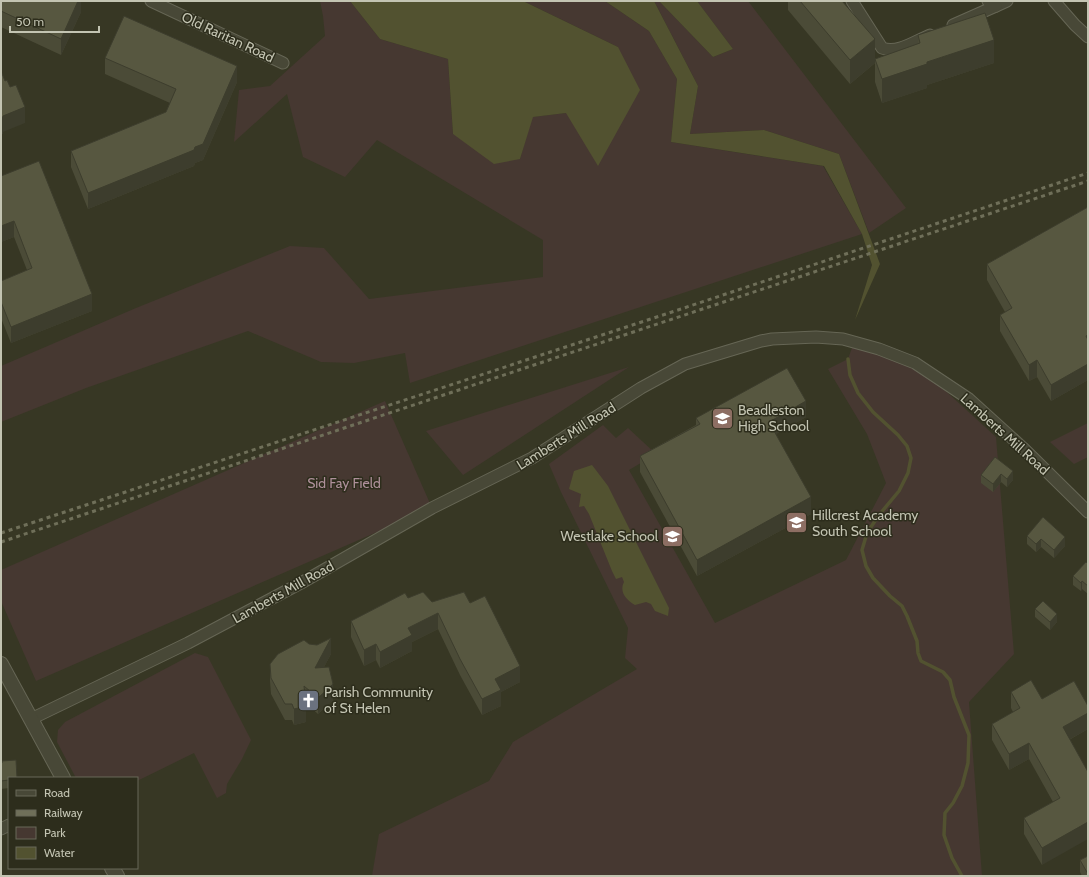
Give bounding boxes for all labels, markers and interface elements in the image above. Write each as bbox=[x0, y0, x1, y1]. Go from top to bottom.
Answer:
scale bar bbox=[10, 8, 99, 34]
street label: Old Raritan Road bbox=[179, 8, 277, 66]
text: 50 m bbox=[16, 14, 44, 29]
street label: Lamberts Mill Road bbox=[957, 389, 1053, 479]
street label: Lamberts Mill Road bbox=[513, 398, 619, 474]
place label: Beadleston High School bbox=[738, 401, 810, 435]
school or university icon: Beadleston High School bbox=[710, 405, 736, 431]
park label: Sid Fay Field bbox=[307, 474, 381, 492]
place label: Hillcrest Academy South School bbox=[812, 506, 918, 540]
school or university icon: Hillcrest Academy South School bbox=[783, 510, 809, 536]
school or university icon: Westlake School bbox=[660, 523, 686, 549]
place label: Westlake School bbox=[560, 527, 659, 545]
street label: Lamberts Mill Road bbox=[229, 557, 337, 627]
place label: Parish Community of St Helen bbox=[324, 683, 433, 717]
church icon: Parish Community of St Helen bbox=[296, 687, 322, 713]
legend bbox=[8, 777, 138, 869]
text: Road bbox=[44, 785, 70, 800]
text: Railway bbox=[44, 805, 82, 820]
text: Park bbox=[44, 825, 66, 840]
text: Water bbox=[44, 845, 75, 860]

